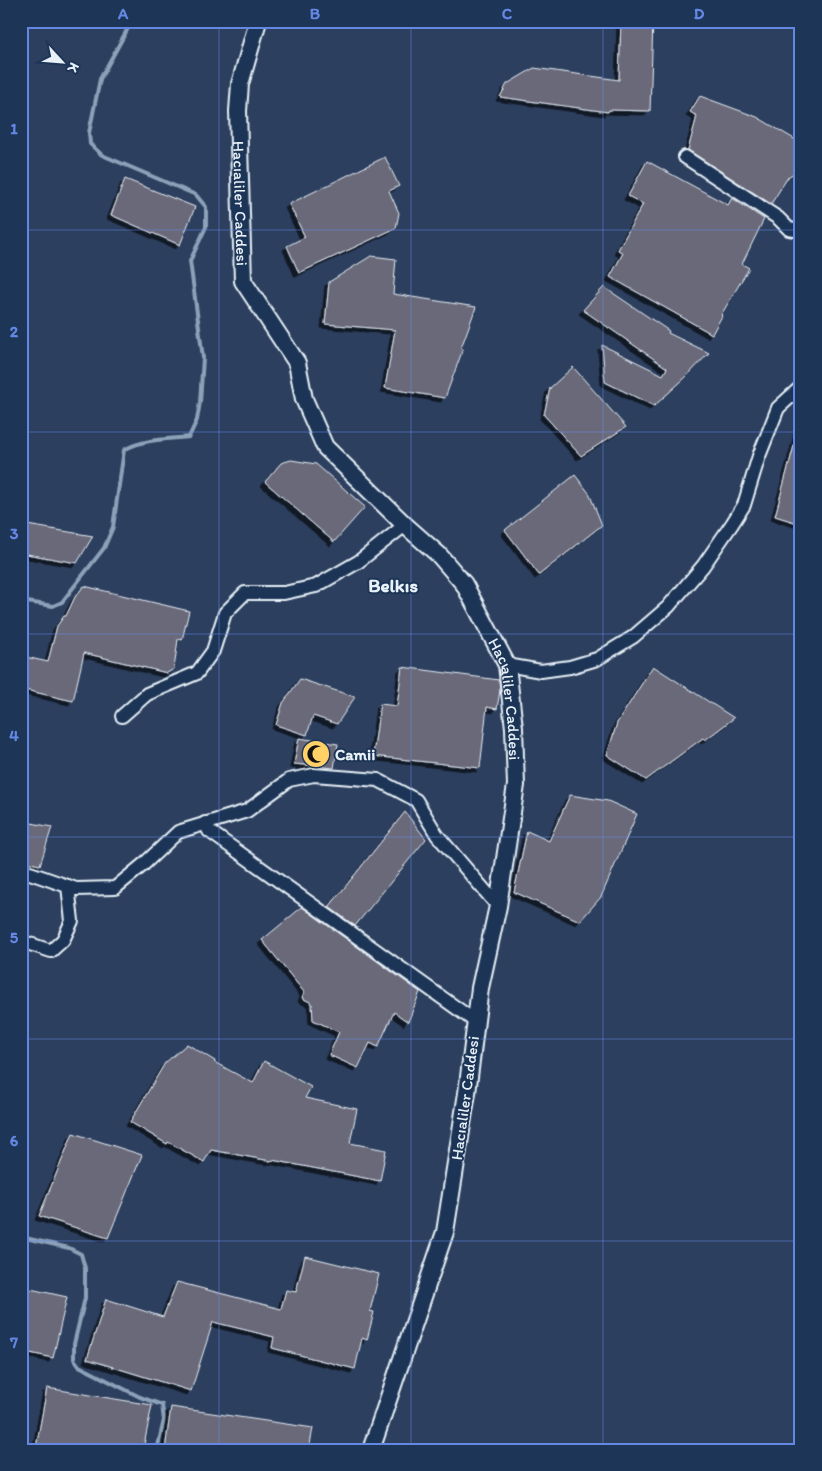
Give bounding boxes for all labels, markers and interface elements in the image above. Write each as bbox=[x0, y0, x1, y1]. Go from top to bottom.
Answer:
text: A bbox=[117, 4, 129, 23]
text: B bbox=[310, 4, 321, 23]
text: C bbox=[502, 4, 513, 23]
text: D bbox=[694, 4, 705, 23]
north arrow bbox=[38, 38, 88, 88]
text: K bbox=[63, 60, 83, 76]
text: 1 bbox=[10, 119, 18, 138]
street label: Hacıaliler Caddesi bbox=[229, 141, 252, 266]
text: 2 bbox=[10, 322, 19, 341]
text: 3 bbox=[10, 524, 19, 543]
district label: Belkıs bbox=[368, 574, 418, 597]
street label: Hacıaliler Caddesi bbox=[485, 634, 525, 761]
text: 4 bbox=[9, 726, 19, 745]
mosque icon: Camii bbox=[301, 739, 331, 769]
place label: Camii bbox=[335, 745, 375, 764]
text: 5 bbox=[10, 928, 19, 947]
street label: Hacıaliler Caddesi bbox=[447, 1035, 483, 1161]
text: 6 bbox=[10, 1131, 19, 1150]
text: 7 bbox=[9, 1333, 18, 1352]

